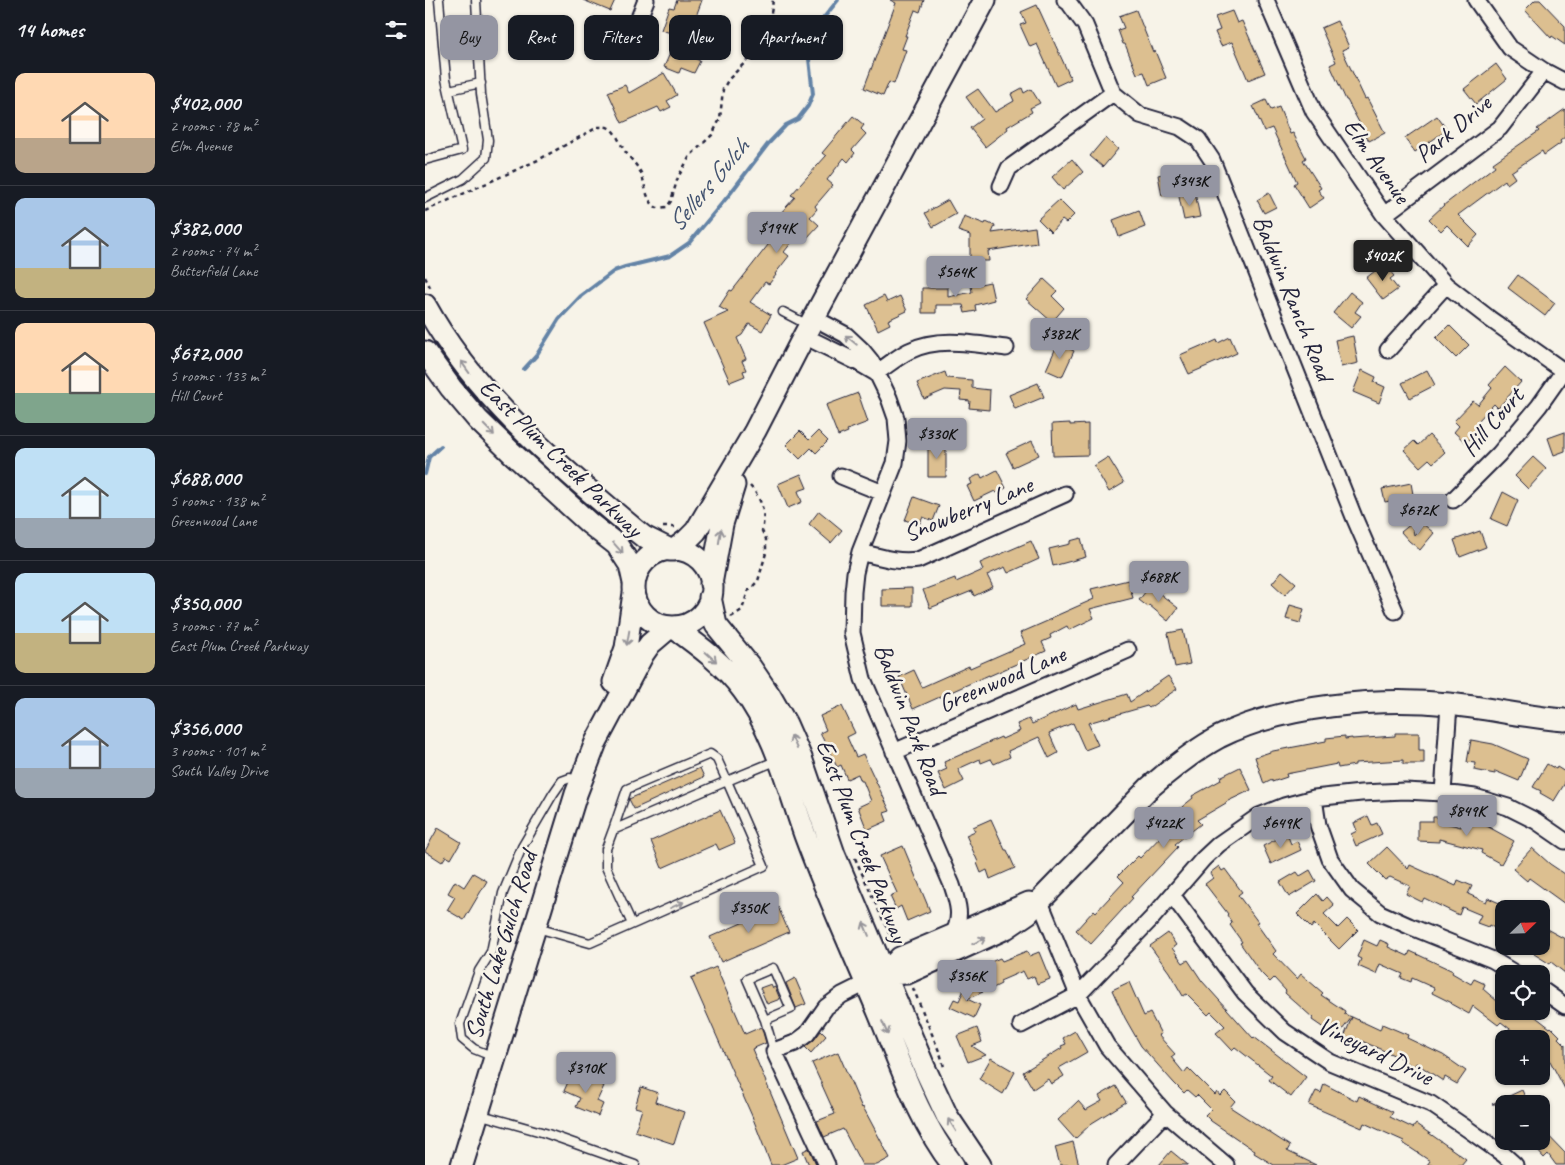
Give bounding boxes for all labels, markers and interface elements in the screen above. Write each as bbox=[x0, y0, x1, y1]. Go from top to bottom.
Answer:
chip: Buy bbox=[440, 15, 498, 60]
chip: Rent bbox=[508, 15, 574, 60]
chip: Filters bbox=[584, 15, 659, 60]
chip: New bbox=[669, 15, 731, 60]
chip: Apartment bbox=[741, 15, 843, 60]
icon: filters bbox=[382, 16, 410, 44]
text: 14 homes bbox=[15, 17, 84, 43]
street label: Park Drive bbox=[1408, 87, 1499, 170]
text: $402,000 bbox=[170, 90, 240, 116]
icon: home bbox=[55, 93, 115, 153]
street label: Elm Avenue bbox=[1336, 112, 1419, 211]
text: 2 rooms · 78 m² bbox=[170, 116, 256, 136]
water label: Sellers Gulch bbox=[660, 130, 758, 238]
text: Elm Avenue bbox=[170, 136, 232, 156]
pin: $343K bbox=[1155, 164, 1225, 207]
text: $343K bbox=[1172, 171, 1208, 191]
street label: Baldwin Ranch Road bbox=[1245, 211, 1342, 389]
pin: $194K bbox=[742, 212, 812, 254]
text: $382,000 bbox=[170, 215, 240, 241]
icon: home bbox=[55, 218, 115, 278]
text: $194K bbox=[759, 218, 795, 238]
pin: $402K bbox=[1348, 240, 1418, 282]
text: 2 rooms · 74 m² bbox=[170, 241, 256, 261]
text: $402K bbox=[1365, 246, 1401, 266]
pin: $564K bbox=[921, 256, 991, 298]
text: Butterfield Lane bbox=[170, 261, 257, 281]
text: $564K bbox=[937, 262, 975, 282]
pin: $382K bbox=[1025, 318, 1095, 360]
text: $382K bbox=[1042, 324, 1078, 344]
one-way arrow bbox=[845, 334, 858, 345]
text: $672,000 bbox=[170, 340, 241, 366]
icon: home bbox=[55, 343, 115, 403]
one-way arrow bbox=[460, 360, 470, 374]
text: 5 rooms · 133 m² bbox=[170, 366, 264, 386]
street label: East Plum Creek Parkway bbox=[472, 372, 651, 546]
street label: Hill Court bbox=[1453, 379, 1532, 463]
text: Hill Court bbox=[170, 386, 222, 406]
pin: $330K bbox=[902, 418, 972, 460]
one-way arrow bbox=[483, 424, 495, 436]
text: $330K bbox=[919, 424, 955, 444]
text: $688,000 bbox=[170, 465, 241, 491]
icon: home bbox=[55, 468, 115, 528]
street label: Snowberry Lane bbox=[899, 468, 1039, 549]
text: 5 rooms · 138 m² bbox=[170, 491, 264, 511]
pin: $672K bbox=[1383, 494, 1453, 536]
text: $672K bbox=[1399, 500, 1437, 520]
text: Greenwood Lane bbox=[170, 511, 257, 531]
one-way arrow bbox=[715, 529, 725, 545]
one-way arrow bbox=[612, 542, 623, 555]
pin: $688K bbox=[1124, 560, 1194, 603]
text: $688K bbox=[1140, 567, 1178, 587]
text: $350,000 bbox=[170, 590, 240, 616]
icon: home bbox=[55, 593, 115, 653]
text: 3 rooms · 77 m² bbox=[170, 616, 256, 636]
one-way arrow bbox=[623, 630, 633, 646]
text: East Plum Creek Parkway bbox=[170, 636, 308, 656]
street label: Greenwood Lane bbox=[934, 637, 1072, 720]
street label: Baldwin Park Road bbox=[867, 639, 955, 803]
one-way arrow bbox=[705, 651, 718, 662]
text: $356,000 bbox=[170, 715, 240, 741]
icon: home bbox=[55, 718, 115, 778]
one-way arrow bbox=[788, 735, 798, 750]
street label: East Plum Creek Parkway bbox=[808, 735, 916, 950]
text: 3 rooms · 101 m² bbox=[170, 741, 264, 761]
text: South Valley Drive bbox=[170, 761, 268, 781]
pin: $849K bbox=[1432, 794, 1502, 837]
text: $849K bbox=[1449, 801, 1485, 821]
pin: $422K bbox=[1129, 806, 1199, 849]
pin: $649K bbox=[1246, 806, 1316, 849]
text: $422K bbox=[1146, 813, 1182, 833]
text: $649K bbox=[1262, 813, 1300, 833]
street label: South Lake Gulch Road bbox=[457, 843, 546, 1043]
pin: $350K bbox=[714, 892, 784, 934]
text: $350K bbox=[731, 898, 767, 918]
one-way arrow bbox=[669, 899, 684, 909]
north arrow bbox=[1495, 900, 1550, 955]
map controls bbox=[1495, 900, 1550, 1150]
one-way arrow bbox=[860, 922, 870, 937]
one-way arrow bbox=[971, 935, 986, 945]
pin: $356K bbox=[932, 960, 1002, 1002]
button: locate bbox=[1495, 965, 1550, 1020]
text: $356K bbox=[948, 966, 986, 986]
street label: Vineyard Drive bbox=[1312, 1009, 1440, 1093]
one-way arrow bbox=[882, 1020, 891, 1035]
button: + bbox=[1495, 1030, 1550, 1085]
pin: $310K bbox=[551, 1052, 621, 1094]
text: $310K bbox=[568, 1058, 604, 1078]
button: − bbox=[1495, 1095, 1550, 1150]
one-way arrow bbox=[947, 1118, 957, 1132]

